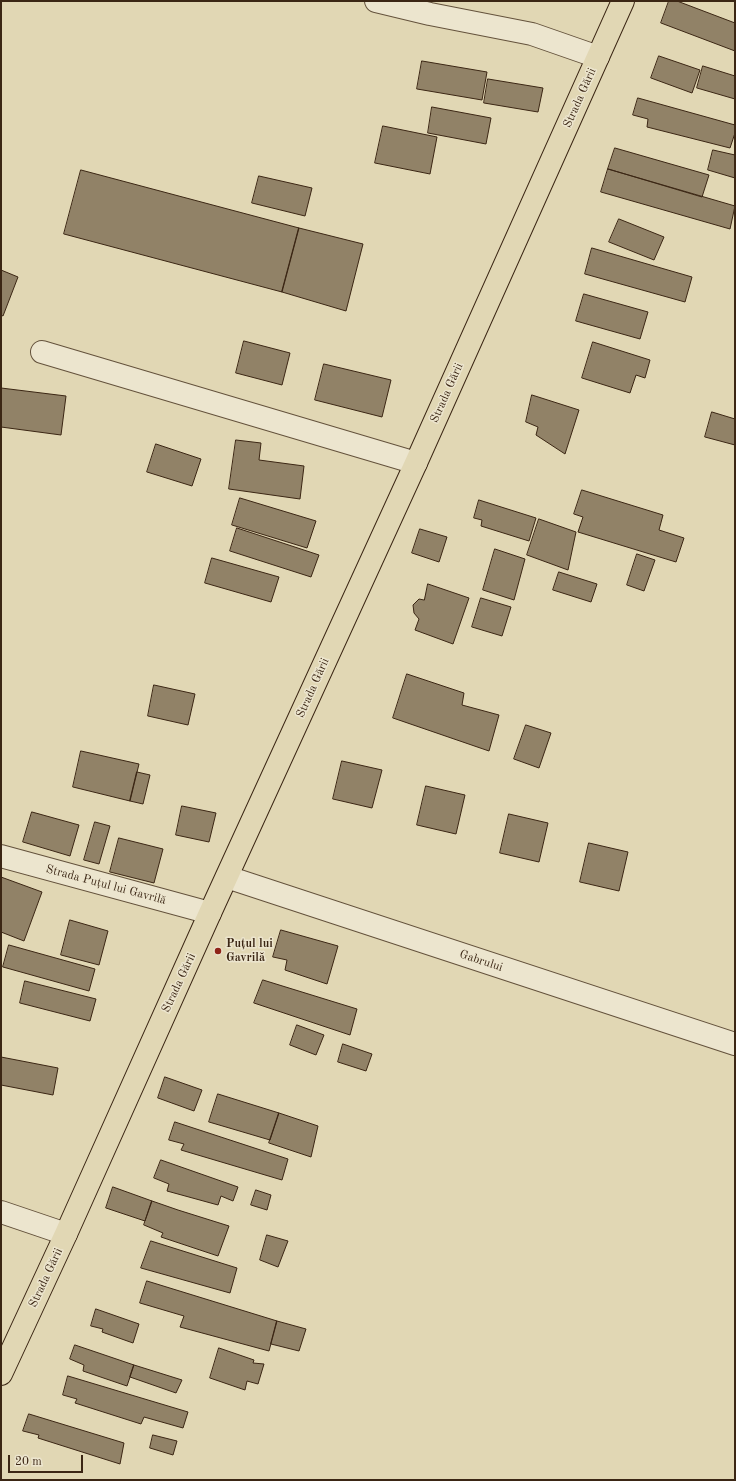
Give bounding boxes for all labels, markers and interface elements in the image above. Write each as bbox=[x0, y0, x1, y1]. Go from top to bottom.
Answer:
street label: Strada Gării bbox=[560, 66, 600, 130]
street label: Strada Gării bbox=[427, 361, 467, 425]
street label: Strada Gării bbox=[293, 656, 333, 720]
street label: Strada Puțul lui Gavrilă bbox=[44, 862, 168, 908]
place label: Puțul lui Gavrilă bbox=[226, 937, 273, 965]
marker: Puțul lui Gavrilă bbox=[213, 946, 223, 956]
street label: Gabrului bbox=[457, 947, 505, 975]
street label: Strada Gării bbox=[159, 951, 199, 1015]
street label: Strada Gării bbox=[26, 1246, 66, 1310]
scale bar bbox=[10, 1447, 85, 1473]
text: 20 m bbox=[15, 1456, 42, 1468]

